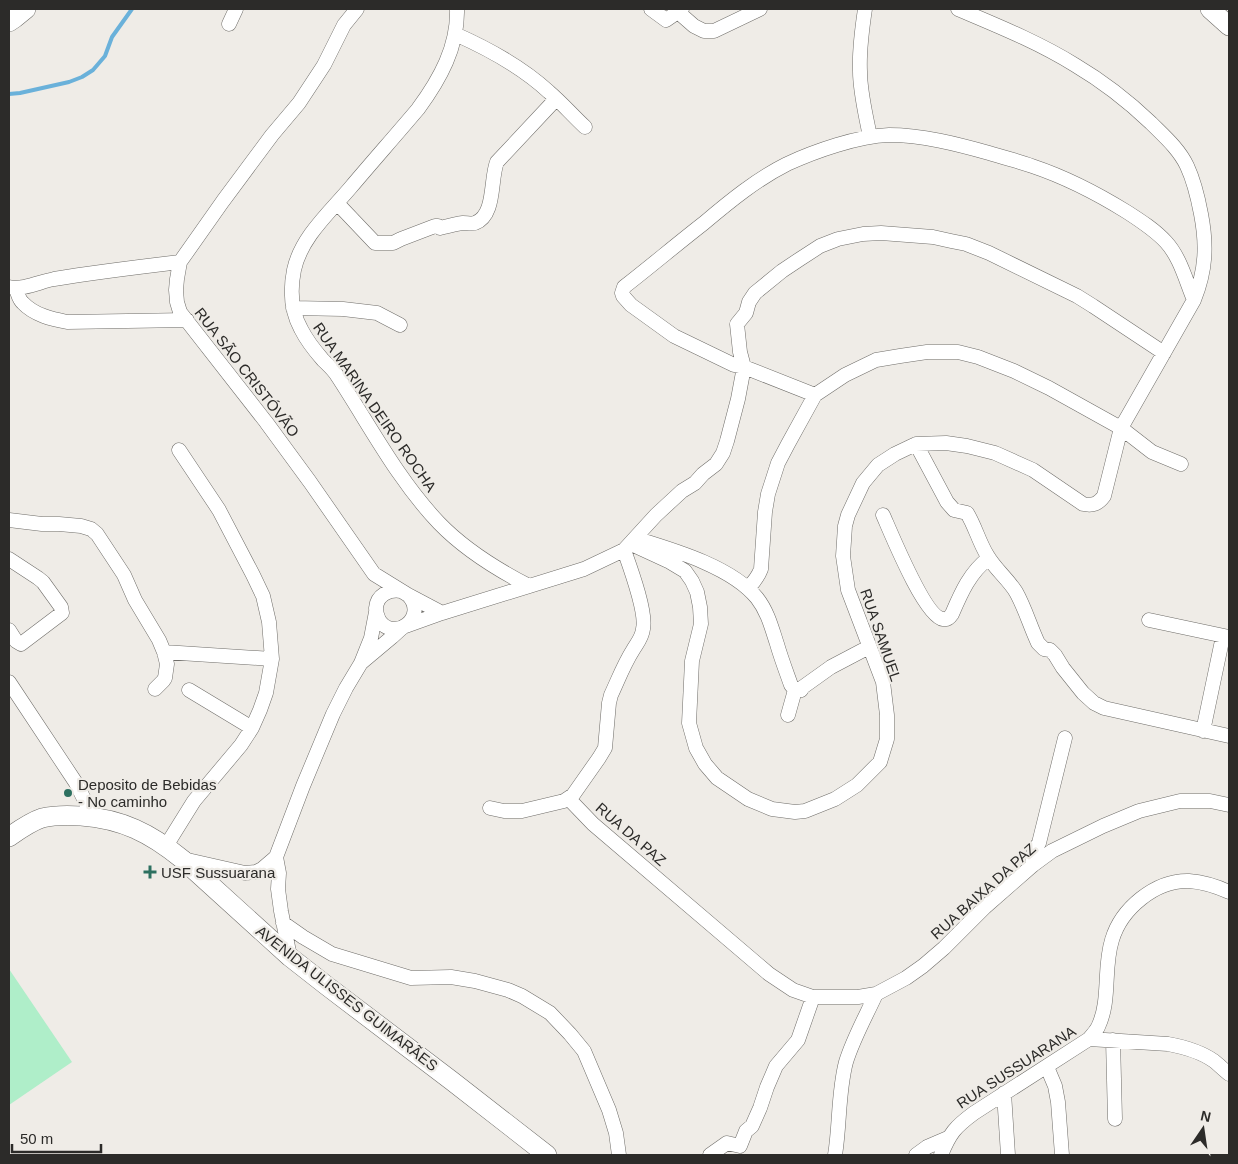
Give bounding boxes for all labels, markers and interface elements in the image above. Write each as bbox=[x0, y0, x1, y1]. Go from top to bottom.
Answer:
street label: RUA SÃO CRISTÓVÃO bbox=[191, 304, 303, 440]
street label: RUA MARINA DEIRO ROCHA bbox=[310, 319, 440, 495]
street label: RUA SAMUEL bbox=[857, 587, 905, 683]
place label: Deposito de Bebidas - No caminho bbox=[78, 776, 216, 810]
marker: Deposito de Bebidas - No caminho bbox=[62, 787, 74, 799]
street label: RUA DA PAZ bbox=[592, 799, 670, 869]
street label: RUA BAIXA DA PAZ bbox=[927, 840, 1039, 942]
place label: USF Sussuarana bbox=[161, 864, 276, 881]
marker: USF Sussuarana bbox=[143, 865, 157, 879]
street label: AVENIDA ULISSES GUIMARÃES bbox=[253, 922, 441, 1074]
street label: RUA SUSSUARANA bbox=[953, 1022, 1079, 1112]
north arrow bbox=[1178, 1104, 1228, 1154]
text: N bbox=[1199, 1107, 1213, 1125]
scale bar bbox=[12, 1122, 101, 1154]
text: 50 m bbox=[20, 1130, 53, 1147]

